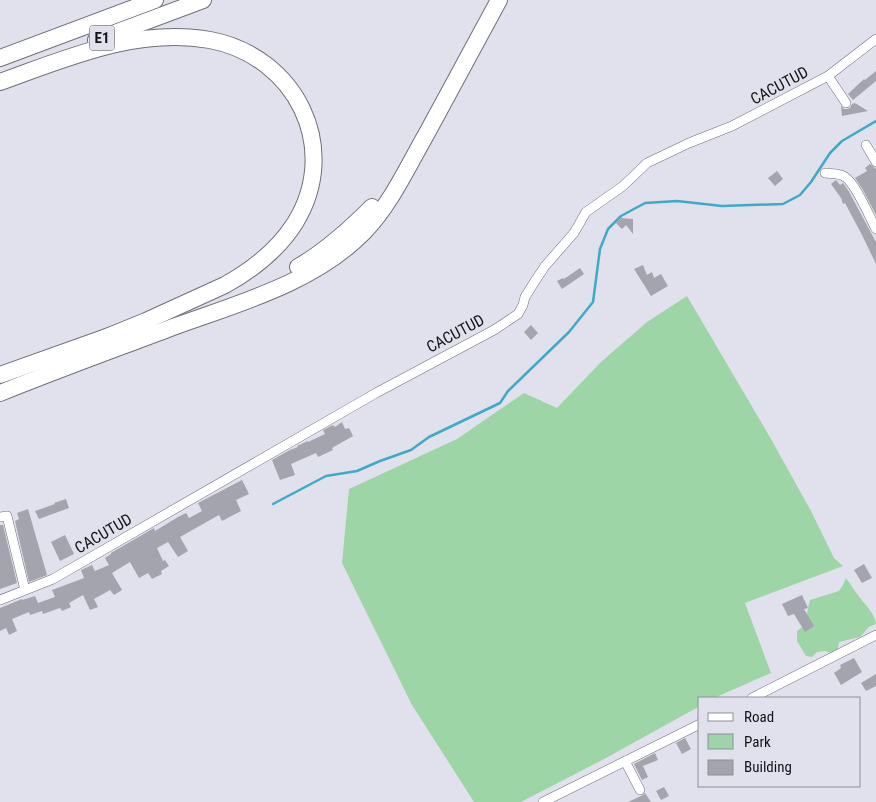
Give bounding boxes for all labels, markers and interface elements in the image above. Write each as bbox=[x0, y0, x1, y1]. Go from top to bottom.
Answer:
road number: E1 bbox=[90, 26, 114, 50]
street label: CACUTUD bbox=[747, 62, 811, 109]
street label: CACUTUD bbox=[423, 310, 487, 357]
street label: CACUTUD bbox=[71, 510, 135, 557]
legend bbox=[698, 697, 861, 787]
text: Road bbox=[744, 708, 774, 726]
text: Park bbox=[744, 733, 771, 751]
text: Building bbox=[744, 758, 792, 776]

